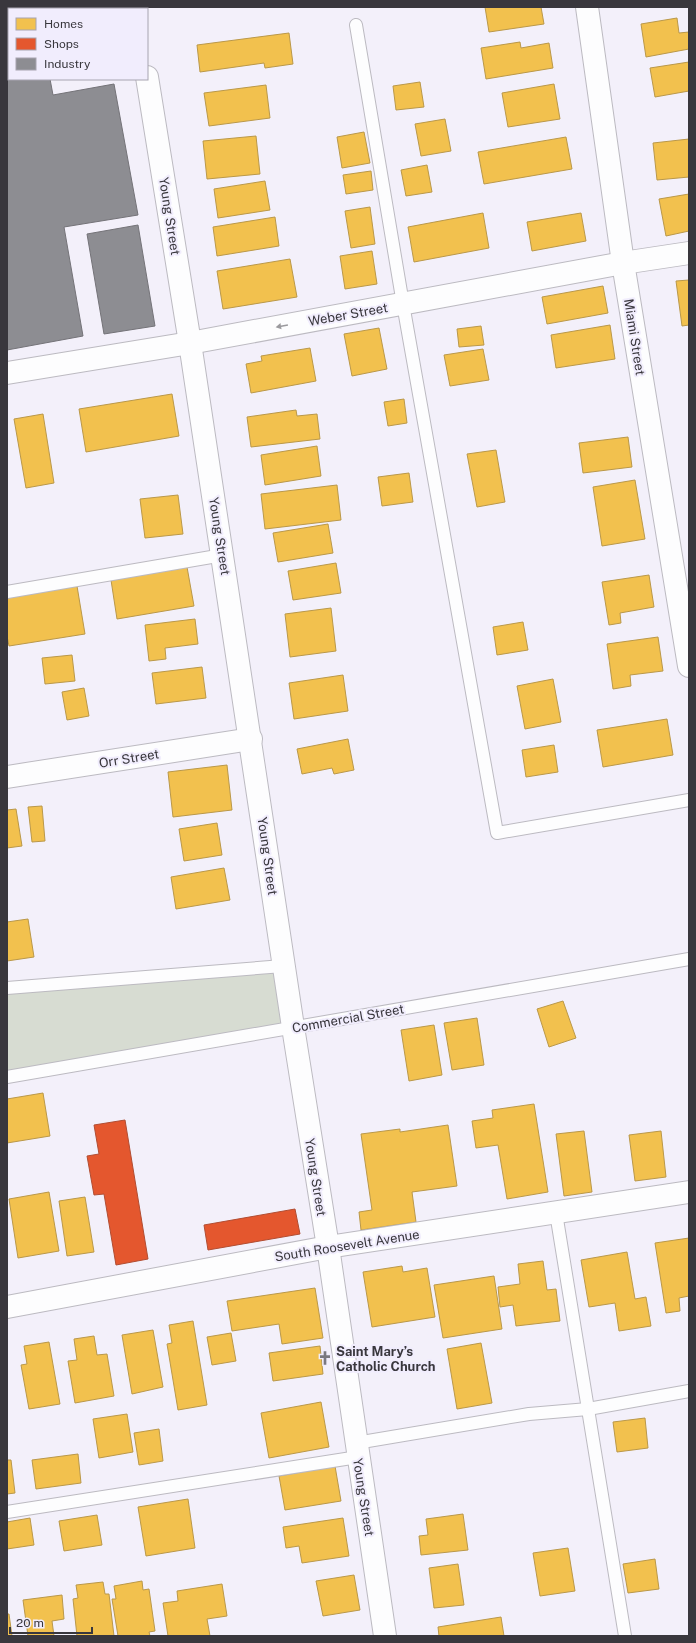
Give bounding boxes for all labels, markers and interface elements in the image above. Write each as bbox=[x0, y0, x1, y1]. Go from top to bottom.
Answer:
legend bbox=[8, 8, 148, 80]
text: Homes bbox=[44, 17, 83, 31]
text: Shops bbox=[44, 37, 79, 51]
text: Industry bbox=[44, 57, 91, 71]
street label: Young Street bbox=[156, 176, 183, 256]
street label: Miami Street bbox=[621, 298, 648, 377]
street label: Weber Street bbox=[307, 300, 389, 329]
one-way arrow bbox=[276, 324, 288, 330]
street label: Young Street bbox=[206, 496, 233, 576]
street label: Orr Street bbox=[98, 746, 160, 771]
street label: Young Street bbox=[255, 816, 280, 896]
street label: Commercial Street bbox=[291, 1001, 405, 1036]
street label: Young Street bbox=[302, 1137, 329, 1217]
street label: South Roosevelt Avenue bbox=[274, 1227, 421, 1264]
place label: Saint Mary’s Catholic Church bbox=[336, 1344, 436, 1374]
church icon: Saint Mary’s Catholic Church bbox=[317, 1350, 333, 1366]
street label: Young Street bbox=[350, 1457, 377, 1537]
scale bar bbox=[10, 1609, 92, 1635]
text: 20 m bbox=[16, 1616, 44, 1630]

